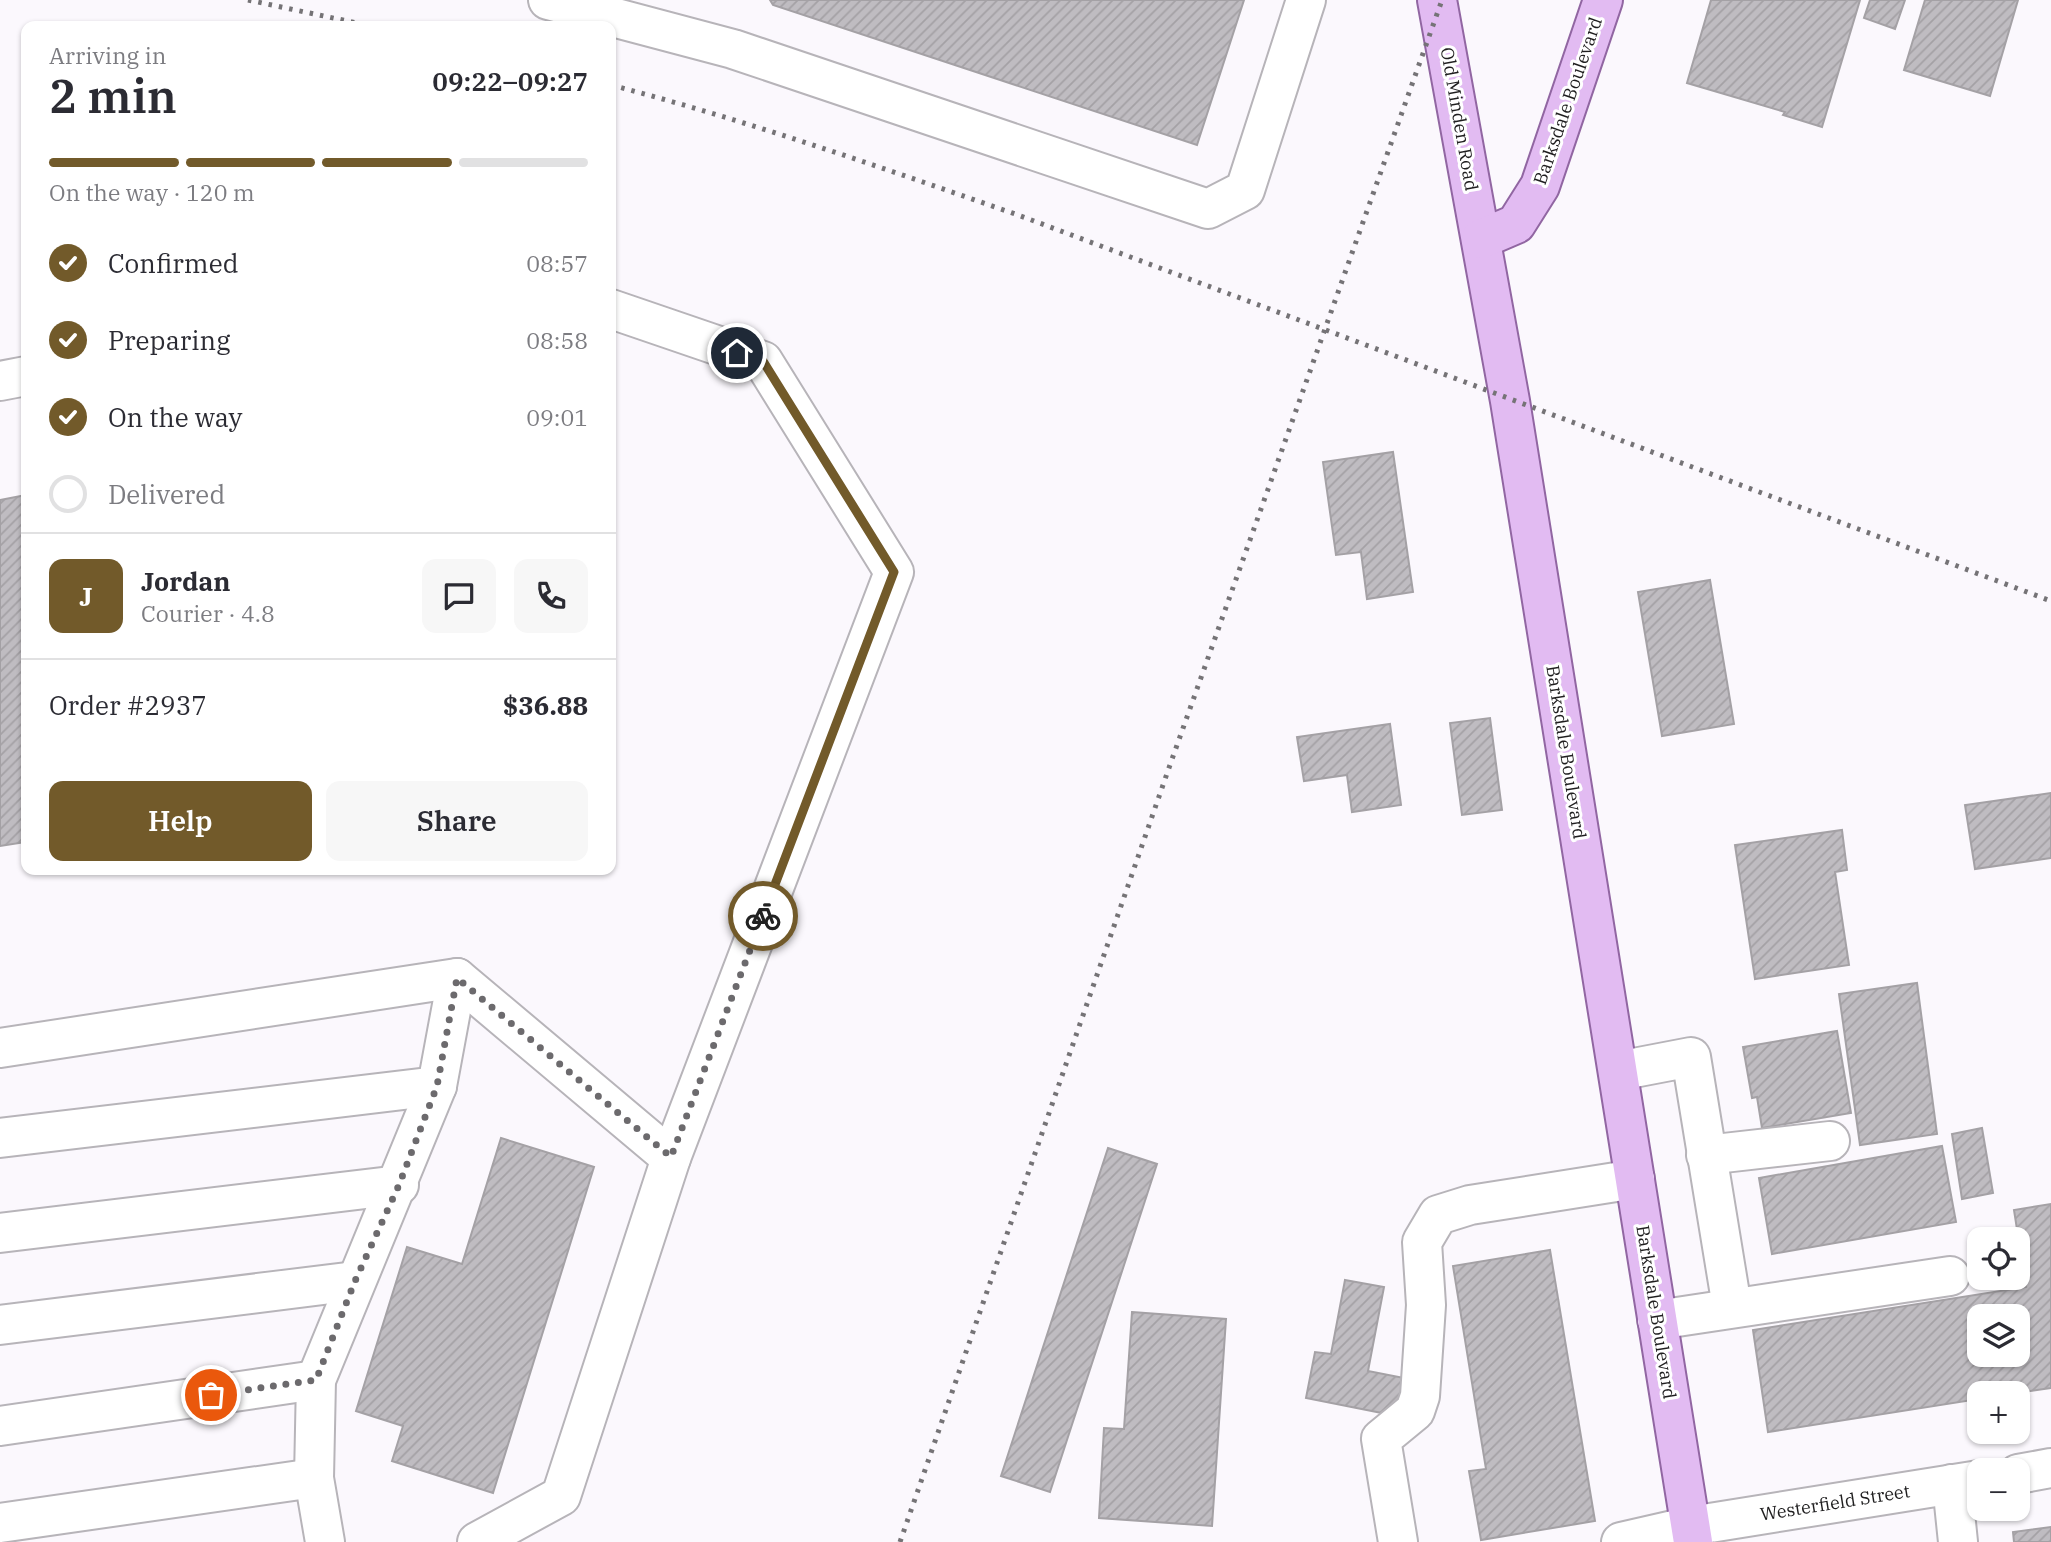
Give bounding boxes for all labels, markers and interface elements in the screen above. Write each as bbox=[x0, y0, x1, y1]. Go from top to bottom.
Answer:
street label: Barksdale Boulevard bbox=[1528, 14, 1607, 188]
text: Arriving in bbox=[49, 40, 166, 70]
street label: Old Minden Road bbox=[1436, 45, 1483, 193]
text: 09:22–09:27 bbox=[432, 64, 588, 98]
text: 2 min bbox=[49, 66, 177, 126]
text: On the way · 120 m bbox=[49, 177, 255, 207]
icon: check bbox=[49, 244, 87, 282]
text: Confirmed bbox=[108, 246, 239, 280]
text: 08:57 bbox=[526, 248, 588, 278]
icon: check bbox=[49, 321, 87, 359]
text: Preparing bbox=[108, 323, 230, 357]
pin bbox=[707, 323, 767, 383]
text: 08:58 bbox=[526, 325, 588, 355]
icon: home bbox=[718, 334, 756, 372]
icon: check bbox=[49, 398, 87, 436]
text: On the way bbox=[108, 400, 242, 434]
text: 09:01 bbox=[526, 402, 588, 432]
text: Delivered bbox=[108, 477, 225, 511]
button: chat bbox=[422, 559, 496, 633]
button: phone bbox=[514, 559, 588, 633]
text: Jordan bbox=[141, 564, 231, 598]
text: J bbox=[79, 579, 93, 613]
text: Courier · 4.8 bbox=[141, 598, 275, 628]
street label: Barksdale Boulevard bbox=[1541, 663, 1592, 841]
text: Order #2937 bbox=[49, 688, 207, 722]
text: $36.88 bbox=[503, 688, 588, 722]
button: Help bbox=[49, 781, 312, 861]
button: Share bbox=[326, 781, 588, 861]
courier bbox=[728, 881, 798, 951]
icon: bike bbox=[744, 897, 782, 935]
street label: Barksdale Boulevard bbox=[1631, 1223, 1682, 1401]
map controls bbox=[1967, 1227, 2030, 1521]
button: locate bbox=[1967, 1227, 2030, 1290]
button: layers bbox=[1967, 1304, 2030, 1367]
pin bbox=[181, 1365, 241, 1425]
icon: bag bbox=[192, 1376, 230, 1414]
button: + bbox=[1967, 1381, 2030, 1444]
button: − bbox=[1967, 1458, 2030, 1521]
street label: Westerfield Street bbox=[1758, 1479, 1911, 1526]

